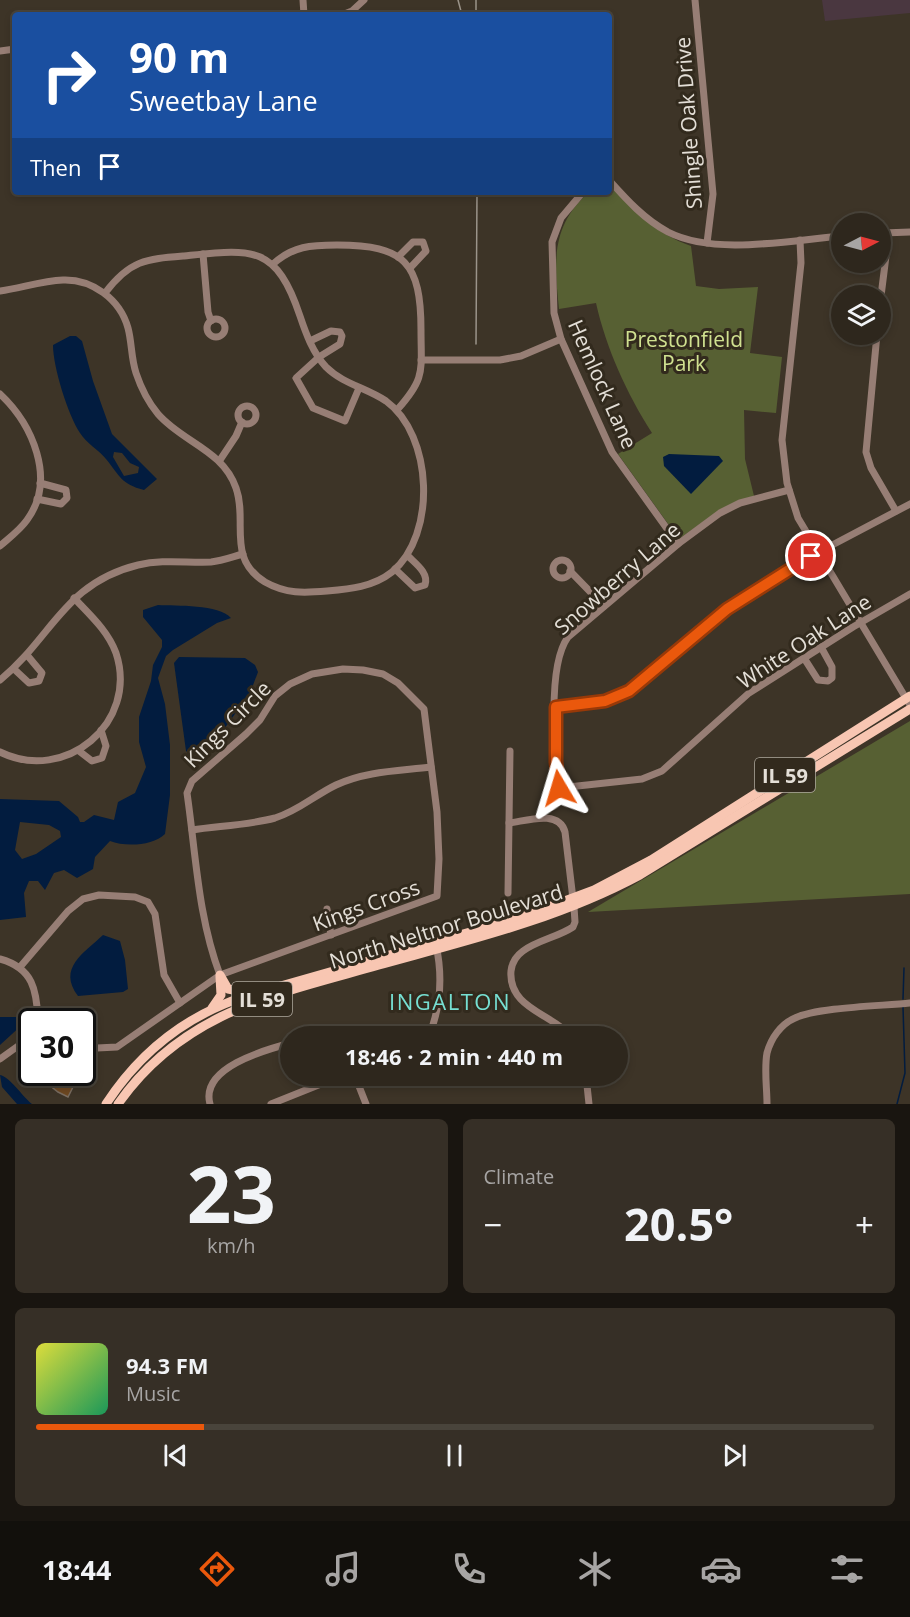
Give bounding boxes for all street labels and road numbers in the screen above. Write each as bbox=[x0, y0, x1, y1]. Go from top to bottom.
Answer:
street label: Shingle Oak Drive bbox=[668, 36, 708, 210]
street label: Hemlock Lane bbox=[562, 315, 644, 453]
street label: Snowberry Lane bbox=[548, 515, 686, 641]
street label: White Oak Lane bbox=[732, 587, 876, 695]
street label: Kings Circle bbox=[177, 674, 277, 774]
road number: IL 59 bbox=[755, 758, 815, 792]
street label: Kings Cross bbox=[308, 873, 424, 937]
street label: North Neltnor Boulevard bbox=[326, 877, 566, 975]
road number: IL 59 bbox=[232, 982, 292, 1016]

